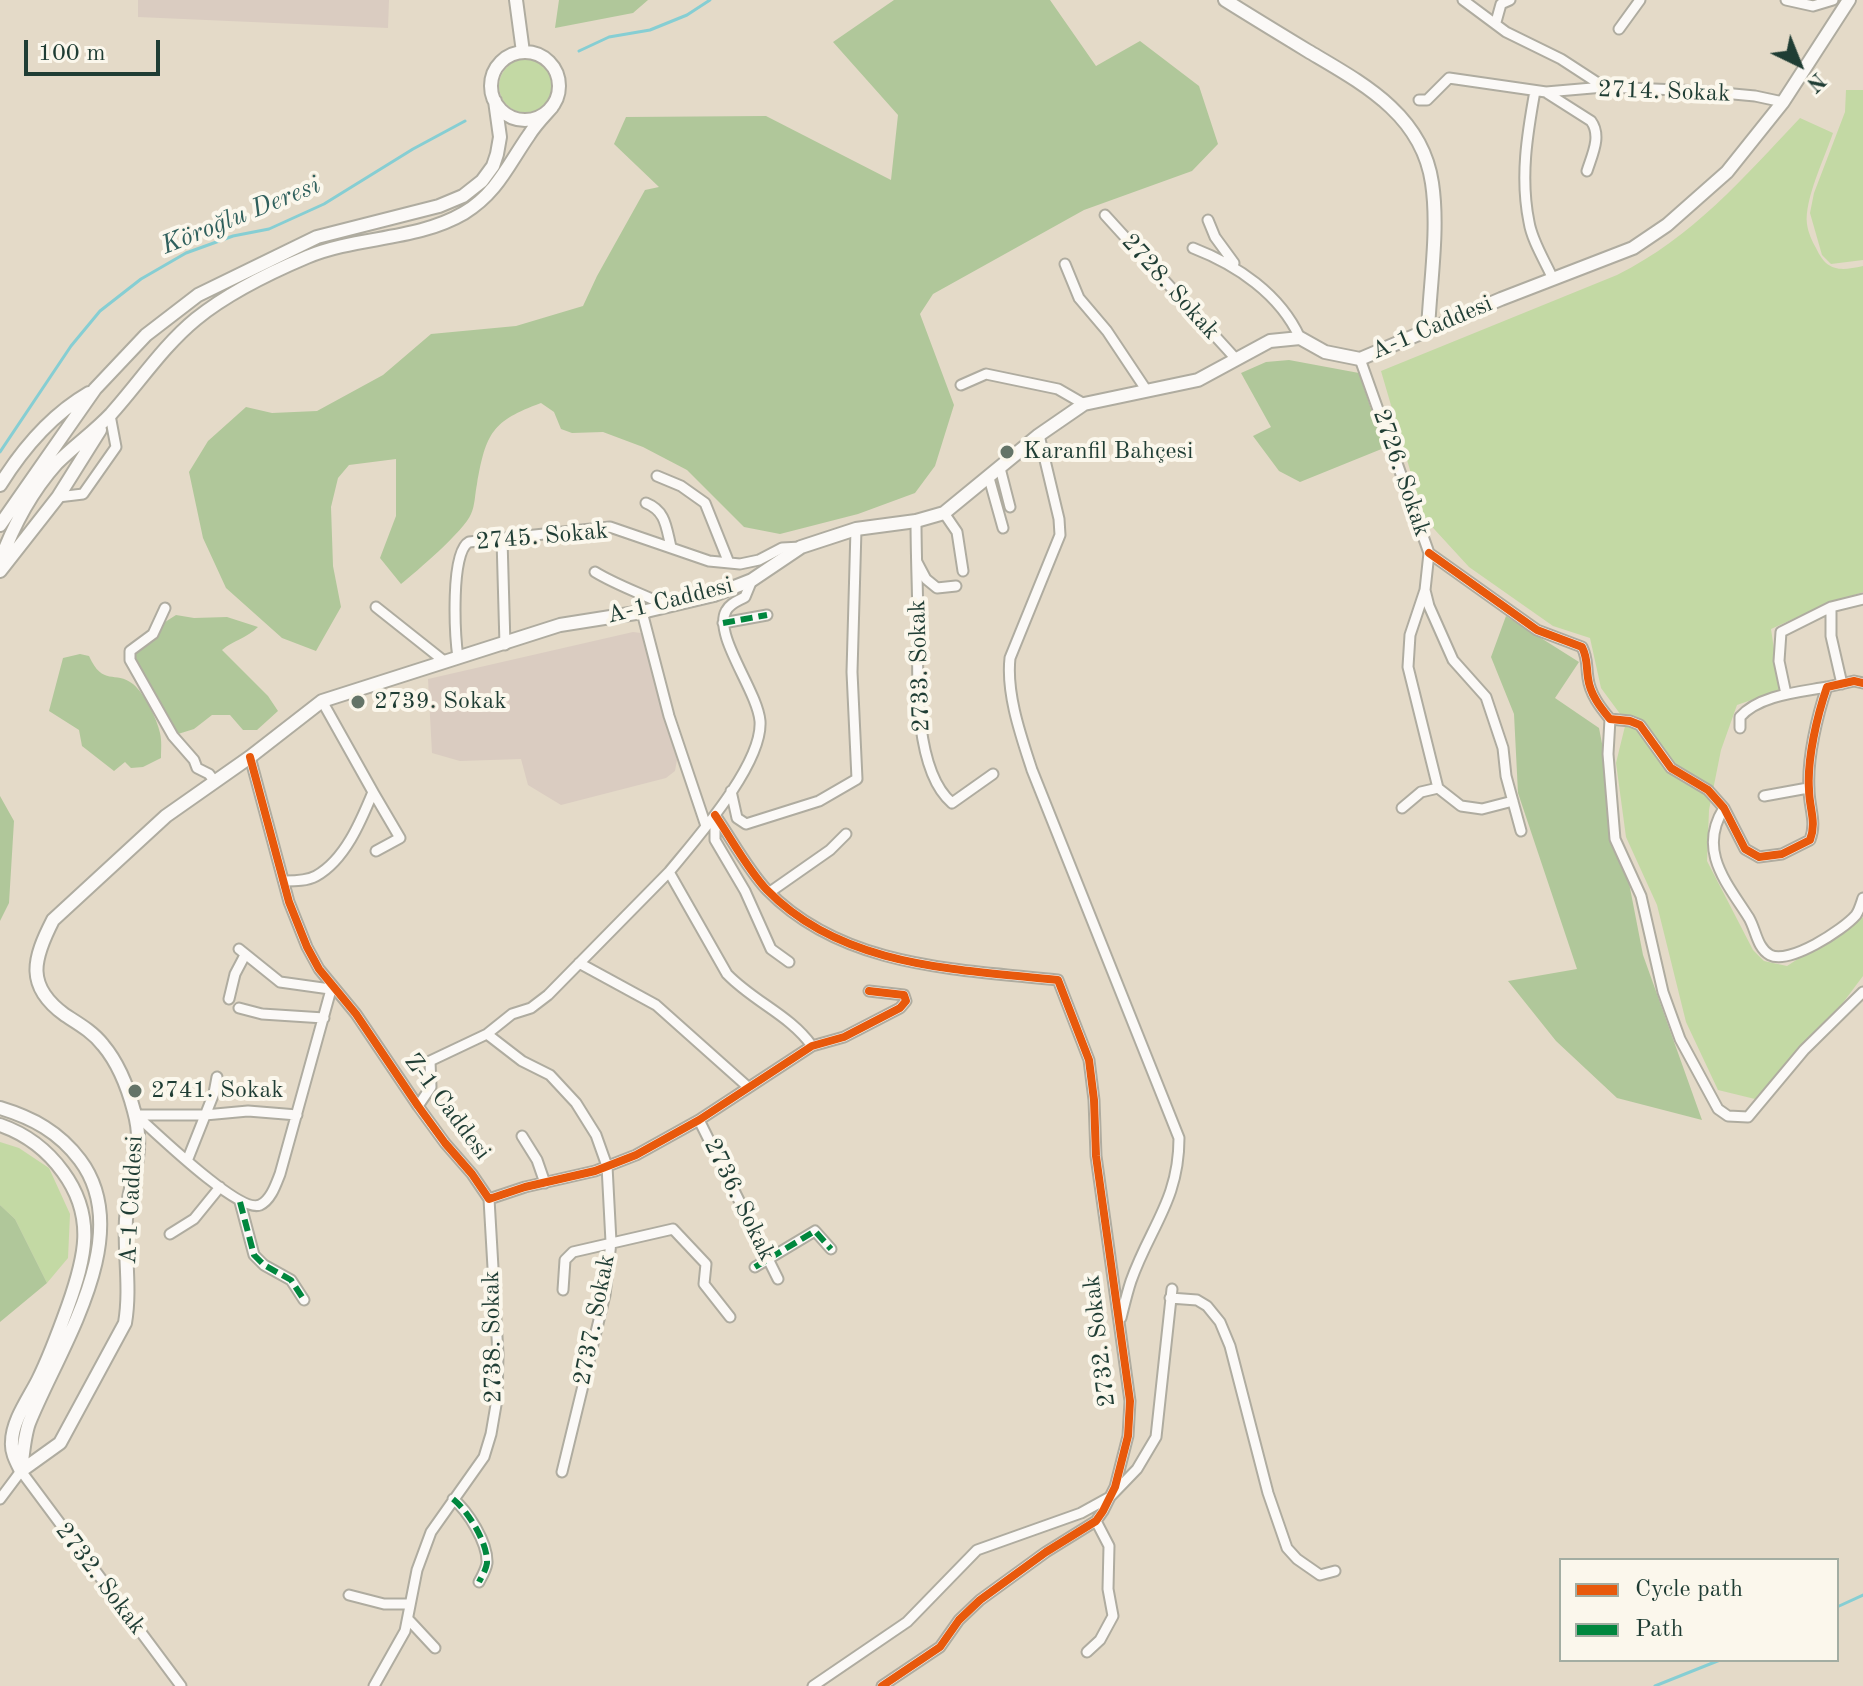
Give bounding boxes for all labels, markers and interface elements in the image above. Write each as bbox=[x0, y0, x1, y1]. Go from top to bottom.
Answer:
scale bar bbox=[28, 24, 164, 74]
north arrow bbox=[1759, 24, 1839, 104]
text: 100 m bbox=[38, 42, 106, 66]
text: N bbox=[1802, 68, 1829, 95]
street label: 2714. Sokak bbox=[1597, 75, 1731, 109]
water label: Köroğlu Deresi bbox=[157, 170, 325, 262]
street label: 2728. Sokak bbox=[1115, 228, 1225, 346]
street label: A-1 Caddesi bbox=[1367, 290, 1497, 366]
street label: 2726. Sokak bbox=[1366, 406, 1436, 540]
place label: Karanfil Bahçesi bbox=[1023, 438, 1193, 466]
marker: Karanfil Bahçesi bbox=[998, 443, 1016, 461]
street label: 2745. Sokak bbox=[475, 517, 609, 557]
street label: A-1 Caddesi bbox=[604, 571, 736, 631]
street label: 2733. Sokak bbox=[903, 599, 937, 733]
place label: 2739. Sokak bbox=[374, 688, 507, 716]
marker: 2739. Sokak bbox=[349, 693, 367, 711]
street label: Z-1 Caddesi bbox=[398, 1048, 496, 1166]
place label: 2741. Sokak bbox=[151, 1077, 284, 1105]
marker: 2741. Sokak bbox=[126, 1082, 144, 1100]
street label: 2736. Sokak bbox=[697, 1134, 781, 1266]
street label: A-1 Caddesi bbox=[114, 1135, 150, 1265]
street label: 2737. Sokak bbox=[568, 1252, 622, 1388]
street label: 2738. Sokak bbox=[477, 1270, 509, 1404]
street label: 2732. Sokak bbox=[1078, 1273, 1122, 1409]
street label: 2732. Sokak bbox=[49, 1517, 151, 1641]
legend bbox=[1559, 1558, 1839, 1662]
text: Cycle path bbox=[1635, 1578, 1743, 1602]
text: Path bbox=[1635, 1618, 1684, 1642]

